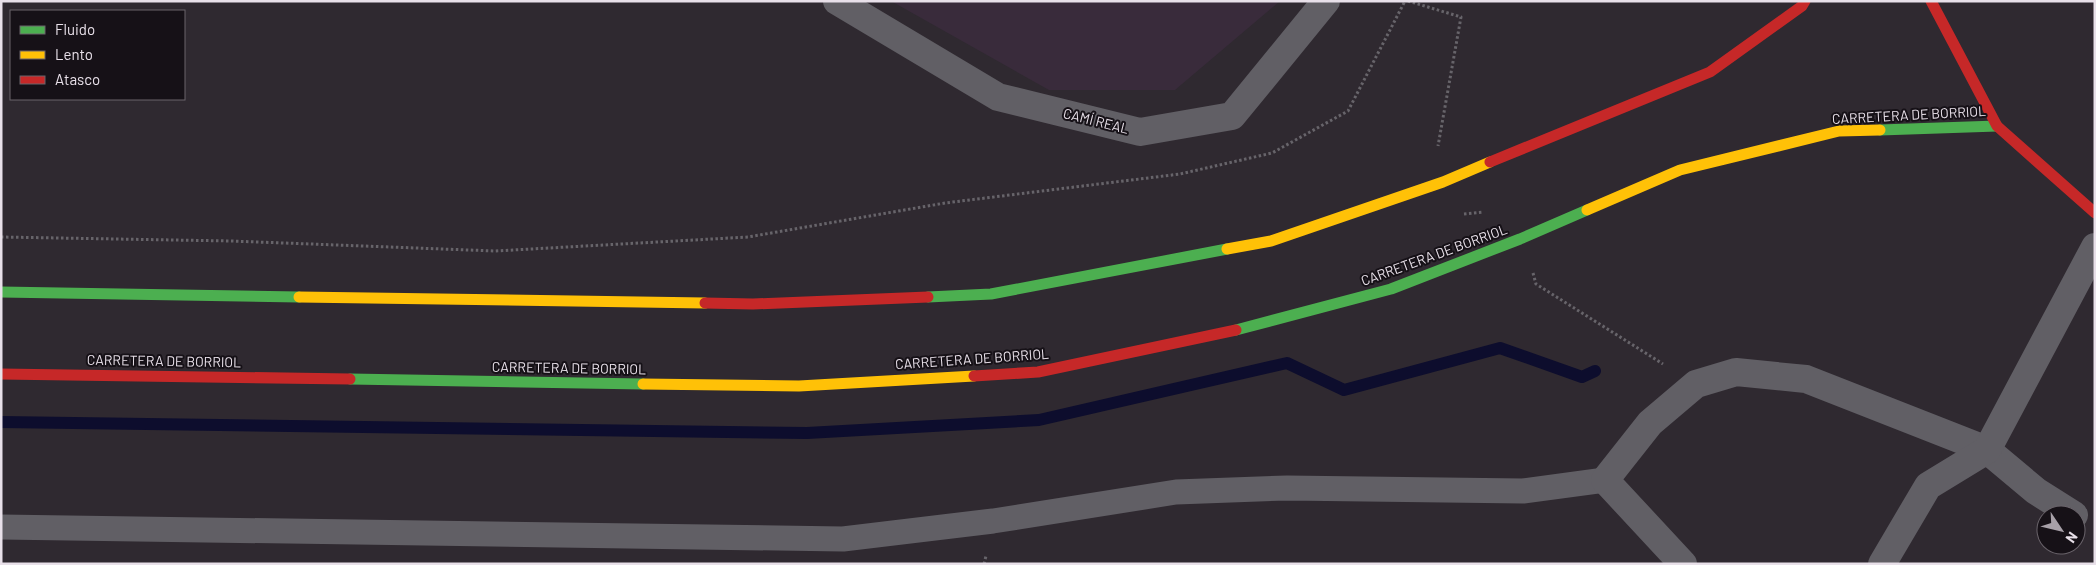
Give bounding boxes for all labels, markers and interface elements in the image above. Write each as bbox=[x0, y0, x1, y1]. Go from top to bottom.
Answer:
legend bbox=[10, 10, 185, 100]
text: Fluido bbox=[55, 20, 95, 38]
text: Lento bbox=[55, 45, 93, 63]
text: Atasco bbox=[55, 70, 100, 88]
street label: CARRETERA DE BORRIOL bbox=[1832, 102, 1986, 127]
street label: CAMÍ REAL bbox=[1062, 104, 1131, 137]
street label: CARRETERA DE BORRIOL bbox=[1358, 220, 1509, 289]
street label: CARRETERA DE BORRIOL bbox=[894, 345, 1050, 372]
street label: CARRETERA DE BORRIOL bbox=[87, 351, 241, 370]
street label: CARRETERA DE BORRIOL bbox=[492, 358, 646, 377]
north arrow bbox=[2036, 505, 2086, 555]
text: N bbox=[2062, 529, 2082, 546]

